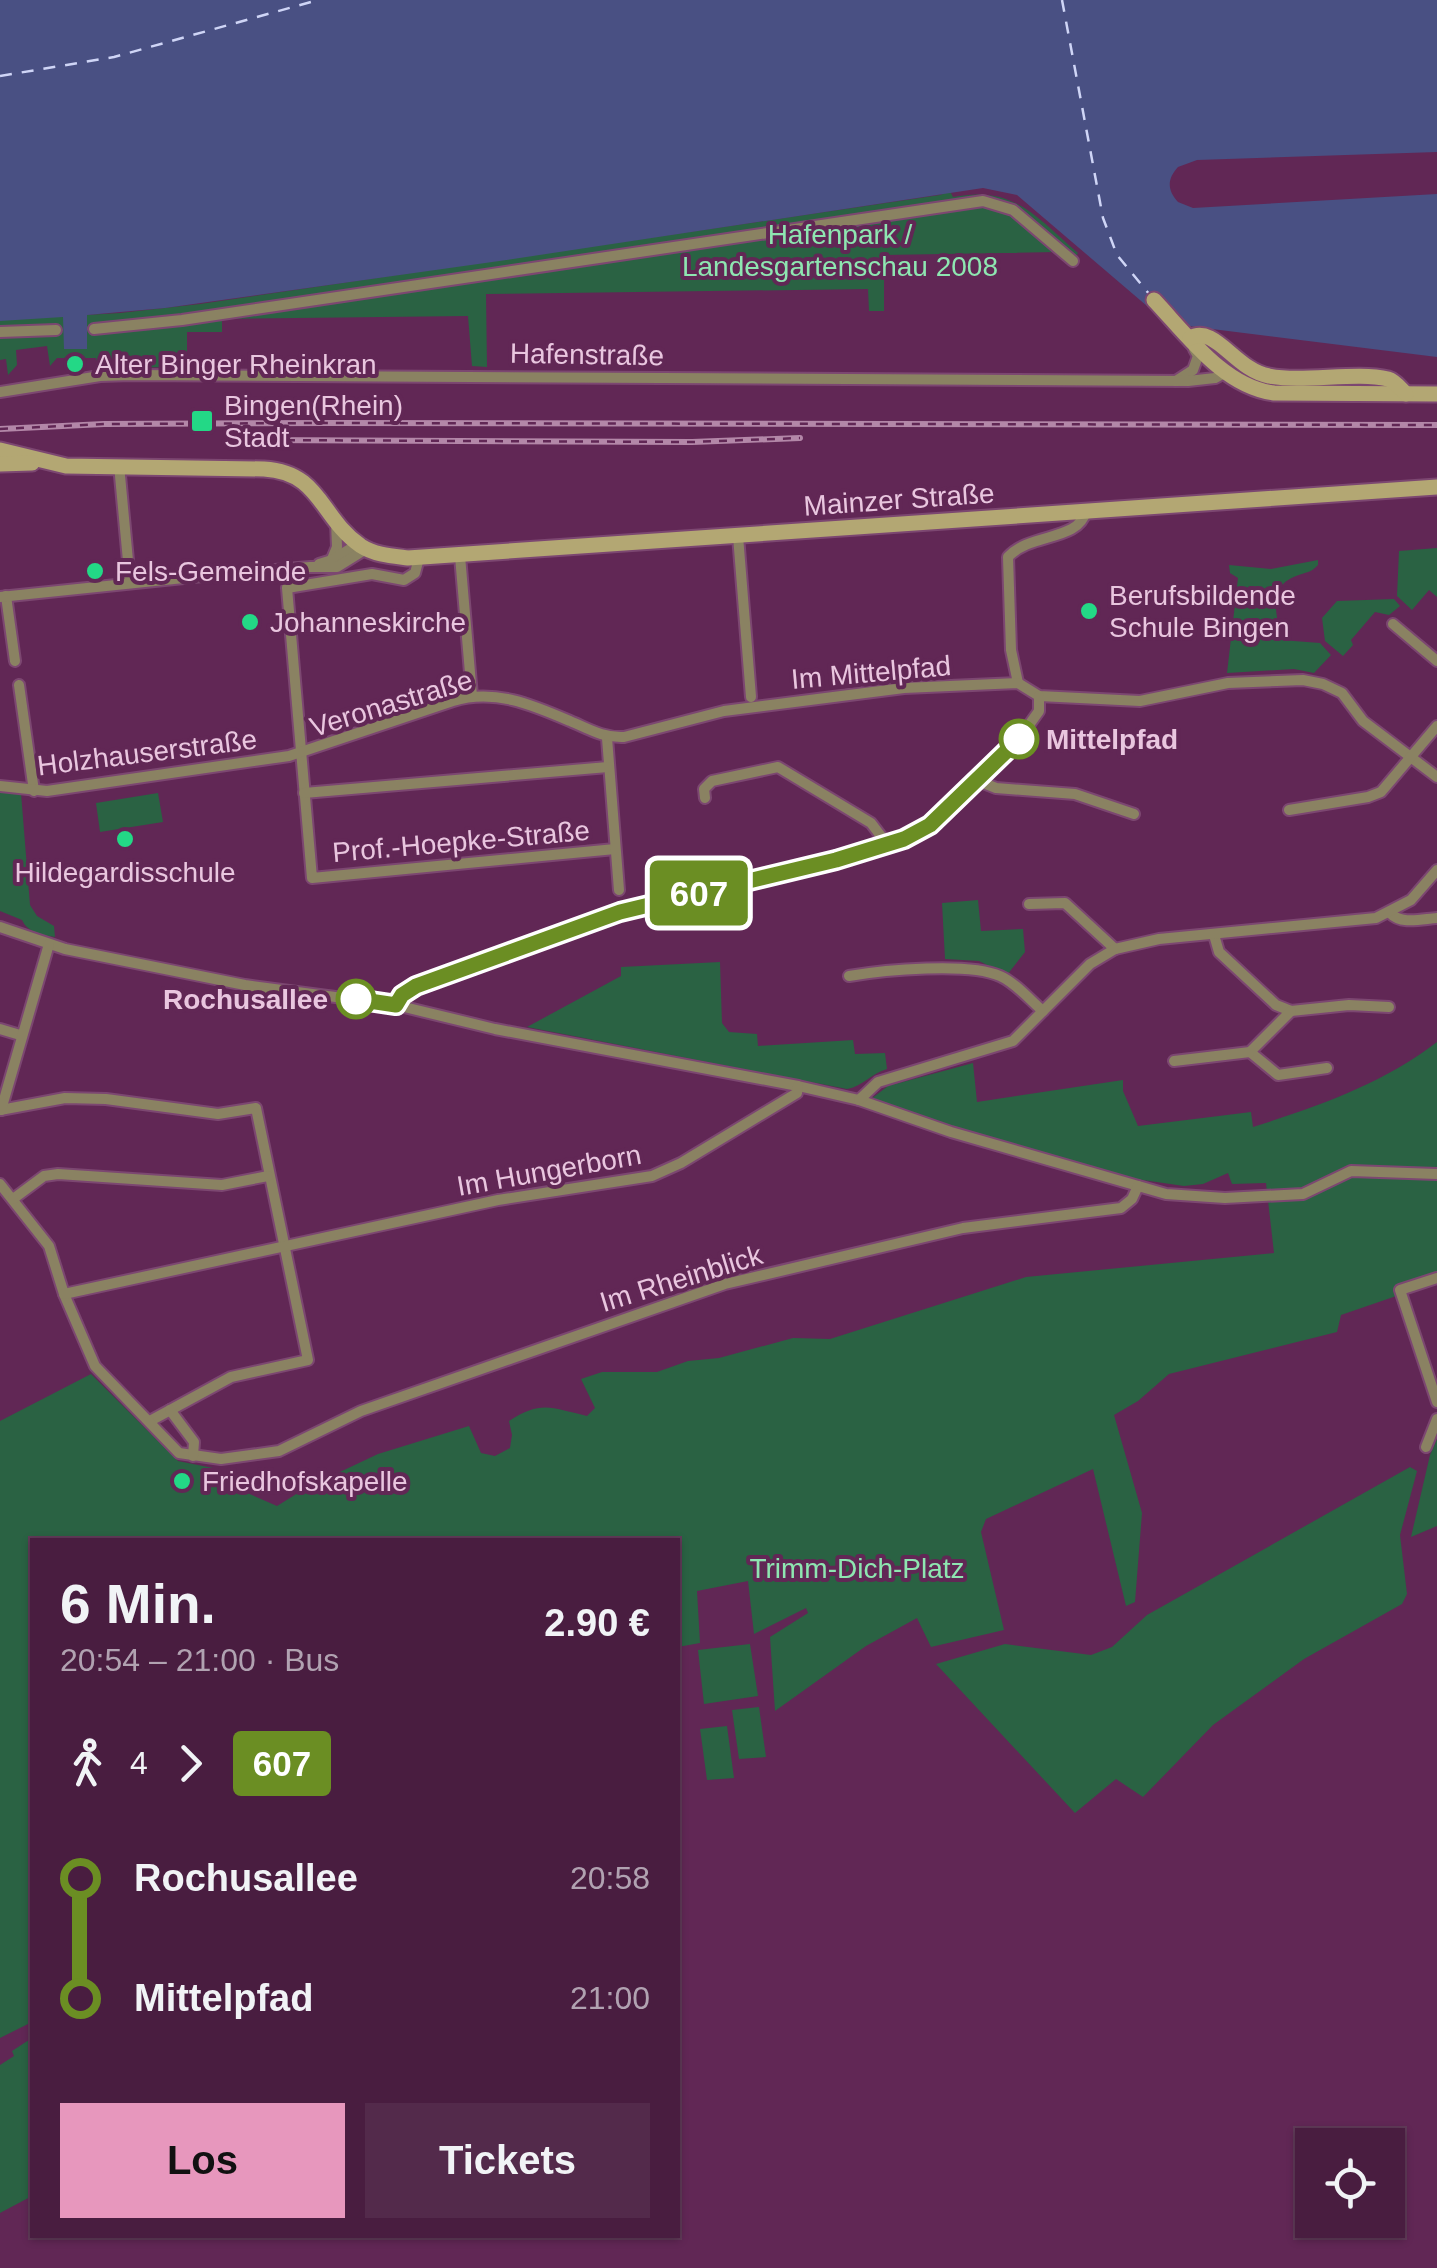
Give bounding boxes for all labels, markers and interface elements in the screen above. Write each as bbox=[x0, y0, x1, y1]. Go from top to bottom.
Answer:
park label: Hafenpark / Landesgartenschau 2008 bbox=[682, 219, 998, 282]
street label: Hafenstraße bbox=[510, 338, 664, 371]
place label: Alter Binger Rheinkran bbox=[95, 349, 377, 380]
marker: Alter Binger Rheinkran bbox=[64, 353, 86, 375]
place label: Bingen(Rhein) Stadt bbox=[224, 390, 403, 453]
marker: Bingen(Rhein) Stadt bbox=[189, 408, 215, 434]
street label: Mainzer Straße bbox=[802, 477, 996, 522]
place label: Fels-Gemeinde bbox=[115, 556, 306, 587]
marker: Fels-Gemeinde bbox=[84, 560, 106, 582]
place label: Berufsbildende Schule Bingen bbox=[1109, 580, 1296, 643]
marker: Berufsbildende Schule Bingen bbox=[1078, 600, 1100, 622]
place label: Johanneskirche bbox=[270, 607, 466, 638]
marker: Johanneskirche bbox=[239, 611, 261, 633]
street label: Im Mittelpfad bbox=[790, 650, 952, 695]
street label: Veronastraße bbox=[306, 664, 476, 743]
marker: Mittelpfad bbox=[1000, 720, 1038, 758]
street label: Holzhauserstraße bbox=[36, 724, 259, 781]
place label: Mittelpfad bbox=[1046, 724, 1178, 755]
street label: Prof.-Hoepke-Straße bbox=[331, 815, 591, 868]
marker: Hildegardisschule bbox=[114, 828, 136, 850]
place label: Hildegardisschule bbox=[14, 857, 236, 888]
line badge: 607 bbox=[642, 860, 756, 926]
text: 607 bbox=[670, 874, 728, 913]
marker: Rochusallee bbox=[337, 980, 375, 1018]
place label: Rochusallee bbox=[163, 984, 328, 1015]
street label: Im Hungerborn bbox=[454, 1139, 644, 1202]
street label: Im Rheinblick bbox=[596, 1239, 767, 1318]
place label: Friedhofskapelle bbox=[202, 1466, 407, 1497]
marker: Friedhofskapelle bbox=[171, 1470, 193, 1492]
park label: Trimm-Dich-Platz bbox=[749, 1553, 965, 1584]
text: 6 Min. bbox=[60, 1573, 216, 1635]
text: 2.90 € bbox=[544, 1602, 650, 1644]
text: 20:54 – 21:00 · Bus bbox=[60, 1642, 339, 1678]
icon: walk bbox=[60, 1736, 115, 1791]
icon: forward bbox=[163, 1736, 218, 1791]
text: 607 bbox=[253, 1744, 311, 1783]
text: 4 bbox=[130, 1745, 148, 1781]
text: Rochusallee bbox=[134, 1857, 358, 1899]
text: 20:58 bbox=[570, 1860, 650, 1896]
text: Mittelpfad bbox=[134, 1977, 313, 2019]
text: 21:00 bbox=[570, 1980, 650, 2016]
button: Los bbox=[60, 2103, 345, 2218]
button: Tickets bbox=[365, 2103, 650, 2218]
map controls bbox=[1295, 2128, 1405, 2238]
button: locate bbox=[1295, 2128, 1405, 2238]

